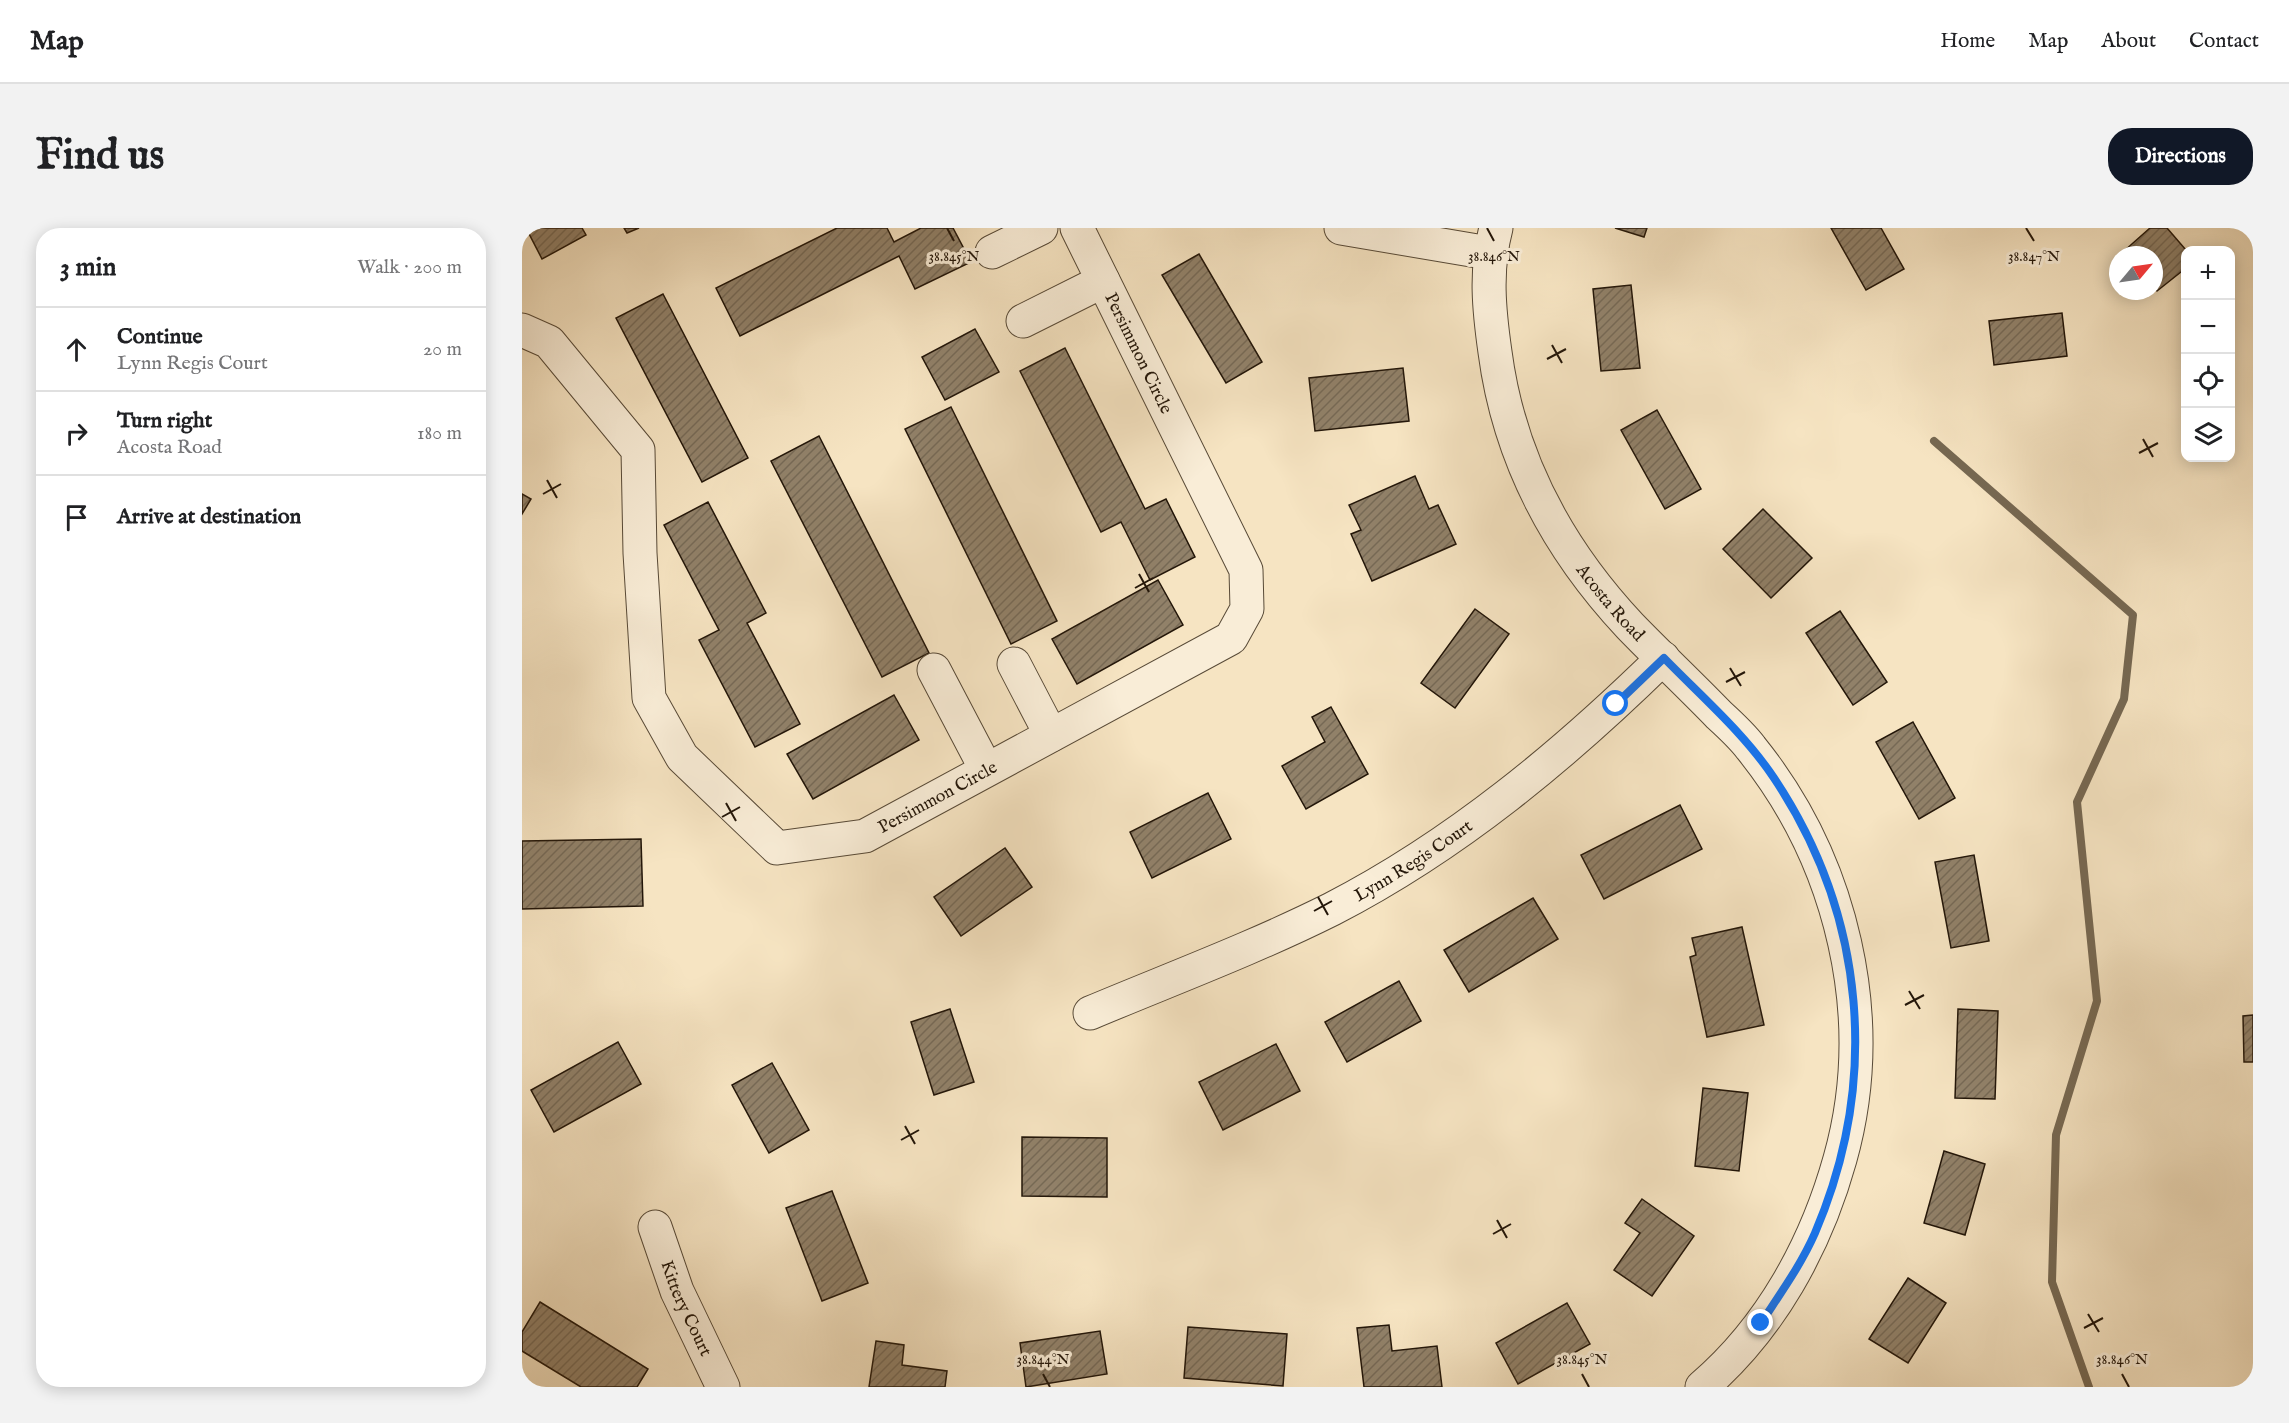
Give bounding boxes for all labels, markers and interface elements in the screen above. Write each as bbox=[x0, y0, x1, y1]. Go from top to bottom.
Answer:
text: Map bbox=[30, 24, 84, 59]
text: Home bbox=[1940, 28, 1995, 55]
text: Map bbox=[2028, 28, 2068, 55]
text: About bbox=[2101, 28, 2156, 55]
text: Contact bbox=[2189, 28, 2259, 55]
button: Directions bbox=[2108, 128, 2253, 185]
text: Find us bbox=[36, 130, 164, 183]
north arrow bbox=[2109, 246, 2163, 300]
map controls bbox=[2181, 246, 2235, 462]
button: + bbox=[2181, 246, 2235, 300]
text: 38.845°N bbox=[928, 247, 980, 266]
text: 38.846°N bbox=[1468, 247, 1520, 266]
text: 38.847°N bbox=[2008, 247, 2060, 266]
text: 3 min bbox=[60, 251, 116, 284]
text: Walk · 200 m bbox=[357, 255, 462, 280]
street label: Persimmon Circle bbox=[1098, 289, 1177, 418]
button: − bbox=[2181, 300, 2235, 354]
text: Continue bbox=[117, 323, 203, 351]
icon: ahead bbox=[60, 333, 93, 366]
text: 20 m bbox=[423, 337, 462, 362]
text: Lynn Regis Court bbox=[117, 351, 268, 376]
button: locate bbox=[2181, 354, 2235, 408]
text: Turn right bbox=[117, 407, 212, 435]
button: layers bbox=[2181, 408, 2235, 462]
icon: right bbox=[60, 417, 93, 450]
text: 180 m bbox=[417, 421, 462, 446]
text: Acosta Road bbox=[117, 435, 222, 460]
icon: arrive bbox=[60, 501, 93, 534]
text: Arrive at destination bbox=[117, 503, 301, 531]
street label: Acosta Road bbox=[1569, 559, 1649, 647]
route start bbox=[1602, 690, 1628, 716]
street label: Persimmon Circle bbox=[874, 757, 1002, 840]
street label: Lynn Regis Court bbox=[1351, 815, 1478, 908]
street label: Kittery Court bbox=[654, 1258, 717, 1360]
route end bbox=[1747, 1309, 1773, 1335]
text: 38.844°N bbox=[1016, 1350, 1070, 1369]
text: 38.845°N bbox=[1556, 1350, 1608, 1369]
text: 38.846°N bbox=[2096, 1350, 2148, 1369]

